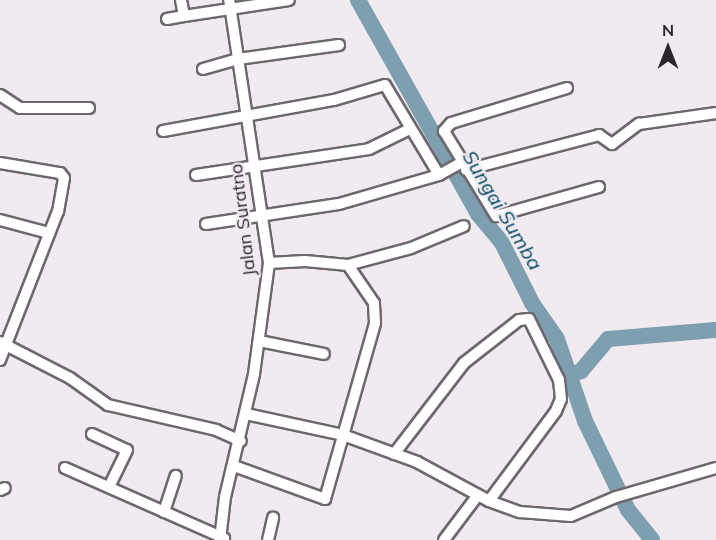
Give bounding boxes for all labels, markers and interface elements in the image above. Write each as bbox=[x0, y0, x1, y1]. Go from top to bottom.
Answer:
north arrow bbox=[638, 18, 698, 78]
text: N bbox=[662, 20, 674, 40]
water label: Sungai Sumba bbox=[458, 146, 548, 274]
street label: Jalan Suratno bbox=[225, 163, 261, 277]

